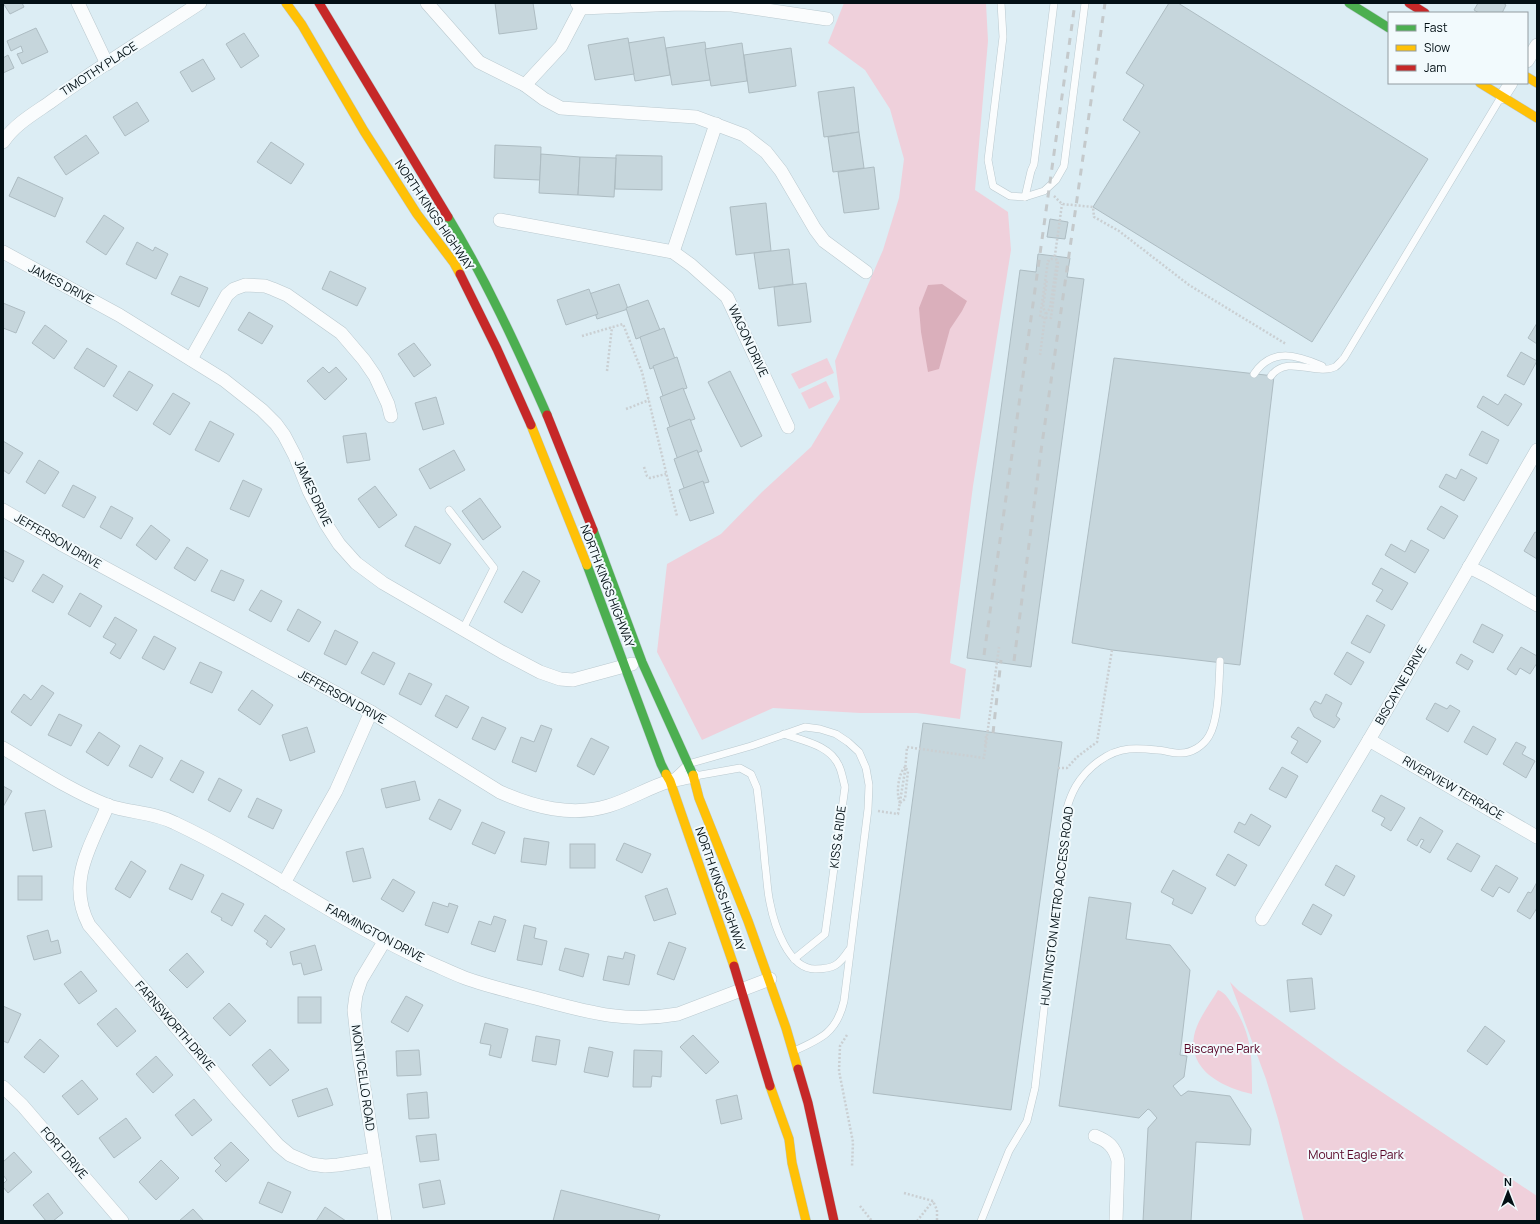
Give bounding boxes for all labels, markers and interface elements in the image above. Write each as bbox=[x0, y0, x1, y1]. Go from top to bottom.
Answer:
legend bbox=[1388, 12, 1528, 84]
text: Fast bbox=[1424, 19, 1448, 36]
street label: TIMOTHY PLACE bbox=[57, 37, 141, 100]
text: Slow bbox=[1424, 39, 1450, 56]
text: Jam bbox=[1424, 59, 1446, 76]
street label: NORTH KINGS HIGHWAY bbox=[391, 156, 478, 274]
street label: JAMES DRIVE bbox=[26, 259, 97, 308]
street label: WAGON DRIVE bbox=[724, 302, 773, 380]
street label: JAMES DRIVE bbox=[291, 457, 336, 529]
street label: JEFFERSON DRIVE bbox=[12, 509, 105, 573]
street label: NORTH KINGS HIGHWAY bbox=[576, 522, 639, 650]
street label: BISCAYNE DRIVE bbox=[1371, 642, 1430, 728]
street label: JEFFERSON DRIVE bbox=[295, 665, 389, 728]
street label: RIVERVIEW TERRACE bbox=[1399, 752, 1507, 824]
street label: KISS & RIDE bbox=[825, 805, 850, 869]
street label: HUNTINGTON METRO ACCESS ROAD bbox=[1036, 805, 1077, 1007]
street label: NORTH KINGS HIGHWAY bbox=[691, 824, 750, 953]
street label: FARMINGTON DRIVE bbox=[323, 899, 428, 966]
street label: FARNSWORTH DRIVE bbox=[132, 977, 219, 1074]
street label: MONTICELLO ROAD bbox=[348, 1024, 379, 1132]
park label: Biscayne Park bbox=[1184, 1040, 1261, 1057]
street label: FORT DRIVE bbox=[37, 1123, 92, 1183]
park label: Mount Eagle Park bbox=[1308, 1146, 1405, 1163]
north arrow bbox=[1488, 1172, 1528, 1212]
text: N bbox=[1504, 1174, 1512, 1189]

